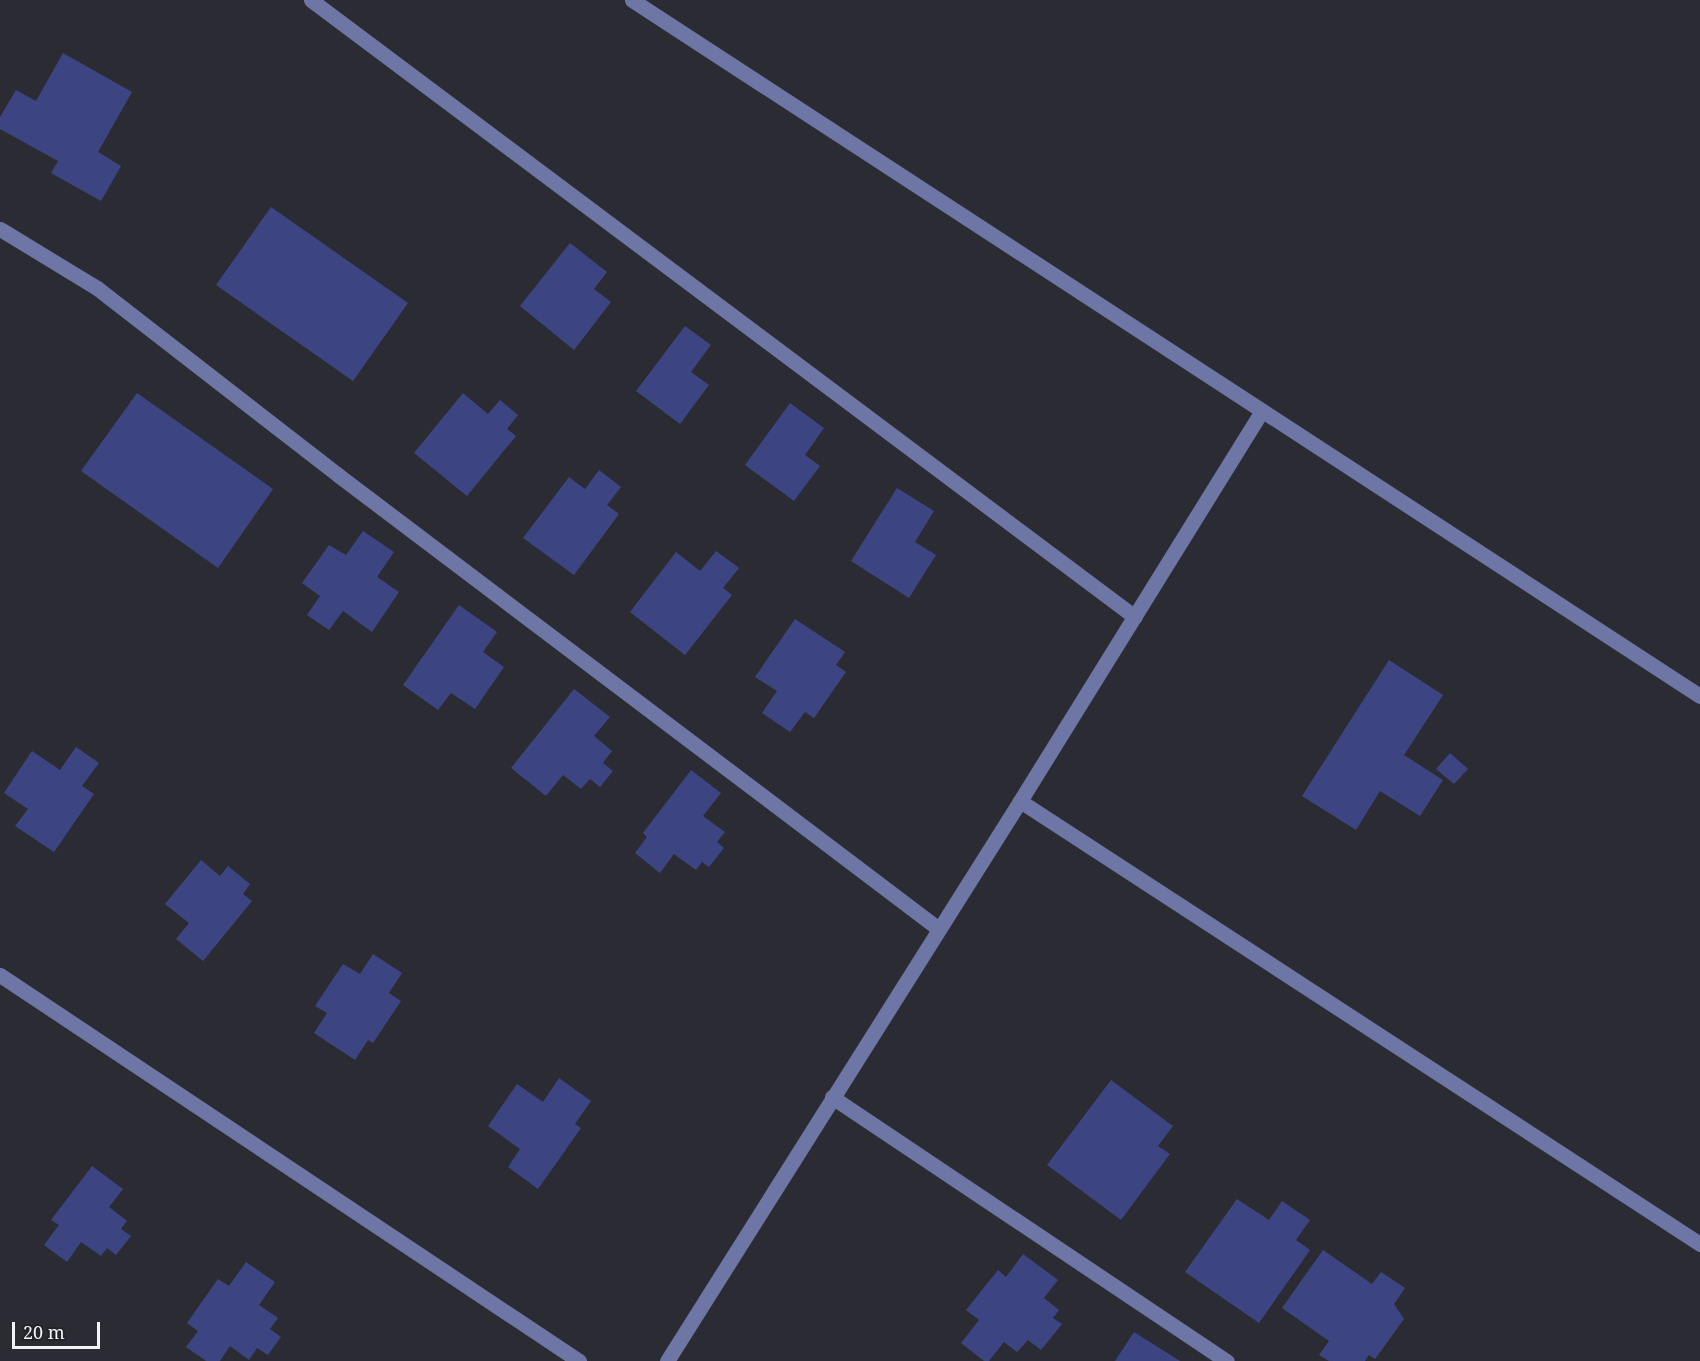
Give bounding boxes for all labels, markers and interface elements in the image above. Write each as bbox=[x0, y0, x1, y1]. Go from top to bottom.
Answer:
scale bar bbox=[15, 1310, 104, 1348]
text: 20 m bbox=[23, 1320, 65, 1344]

